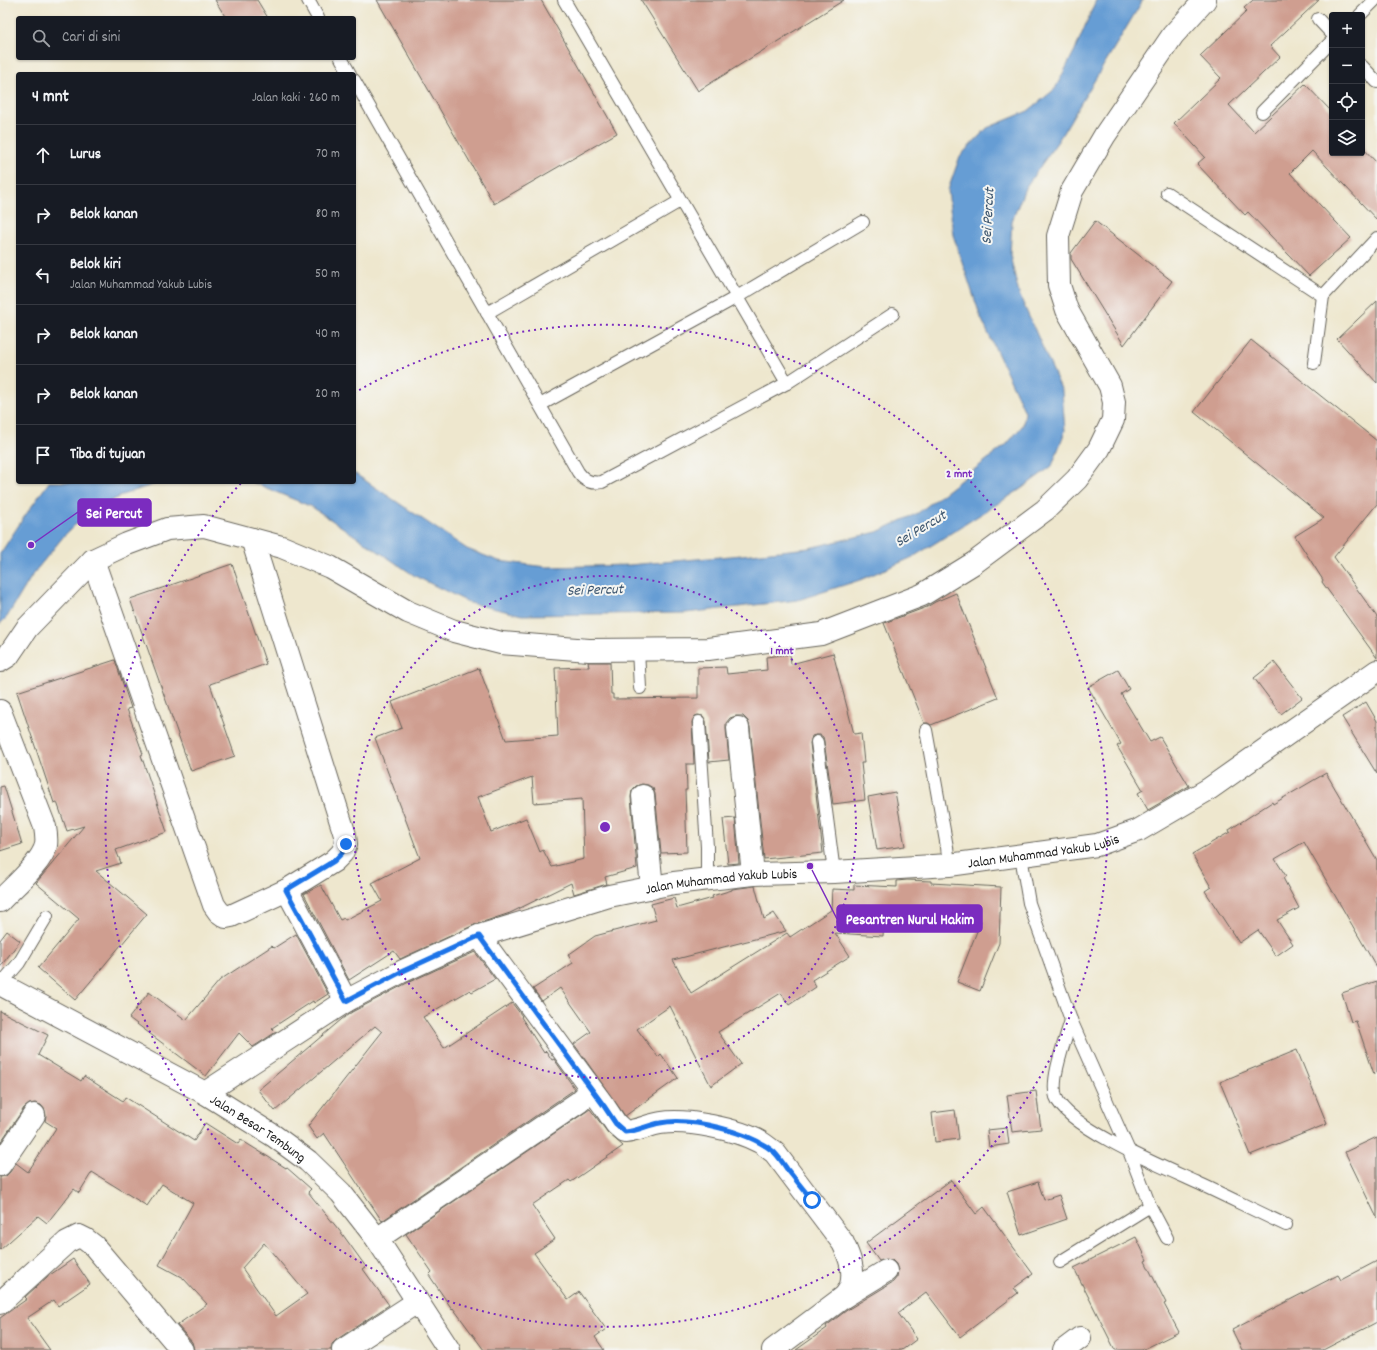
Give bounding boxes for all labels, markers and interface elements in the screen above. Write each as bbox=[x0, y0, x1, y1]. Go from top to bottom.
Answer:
map controls bbox=[1329, 12, 1365, 156]
button: + bbox=[1329, 12, 1365, 48]
search box bbox=[16, 16, 356, 60]
icon: search bbox=[30, 27, 52, 49]
text: Cari di sini bbox=[62, 27, 120, 49]
button: − bbox=[1329, 48, 1365, 84]
button: locate bbox=[1329, 84, 1365, 120]
text: 4 mnt bbox=[32, 86, 69, 110]
text: Jalan kaki · 260 m bbox=[252, 89, 340, 108]
button: layers bbox=[1329, 120, 1365, 156]
icon: ahead bbox=[32, 144, 54, 166]
text: Lurus bbox=[70, 144, 101, 166]
text: 70 m bbox=[316, 145, 340, 164]
water label: Sei Percut bbox=[977, 186, 1002, 245]
icon: right bbox=[32, 204, 54, 226]
text: Belok kanan bbox=[70, 204, 138, 226]
text: 80 m bbox=[316, 205, 340, 224]
text: Belok kiri bbox=[70, 254, 121, 276]
icon: left bbox=[32, 264, 54, 286]
text: 50 m bbox=[315, 265, 340, 284]
text: Jalan Muhammad Yakub Lubis bbox=[70, 276, 212, 295]
icon: right bbox=[32, 324, 54, 346]
text: Belok kanan bbox=[70, 324, 138, 346]
text: 40 m bbox=[316, 325, 340, 344]
icon: right bbox=[32, 384, 54, 406]
text: Belok kanan bbox=[70, 384, 138, 406]
text: 20 m bbox=[315, 385, 340, 404]
icon: arrive bbox=[32, 444, 54, 466]
text: Tiba di tujuan bbox=[70, 444, 145, 466]
text: 2 mnt bbox=[946, 466, 973, 483]
callout: Sei Percut bbox=[78, 499, 151, 526]
text: Sei Percut bbox=[86, 504, 143, 526]
water label: Sei Percut bbox=[891, 505, 952, 554]
water label: Sei Percut bbox=[566, 579, 625, 603]
text: 1 mnt bbox=[770, 643, 794, 660]
centre of rings bbox=[598, 820, 612, 834]
street label: Jalan Muhammad Yakub Lubis bbox=[967, 830, 1123, 874]
route end bbox=[337, 835, 355, 853]
street label: Jalan Muhammad Yakub Lubis bbox=[644, 865, 798, 901]
callout: Pesantren Nurul Hakim bbox=[837, 905, 982, 932]
text: Pesantren Nurul Hakim bbox=[846, 910, 974, 932]
street label: Jalan Besar Tembung bbox=[206, 1091, 309, 1168]
route start bbox=[803, 1191, 821, 1209]

